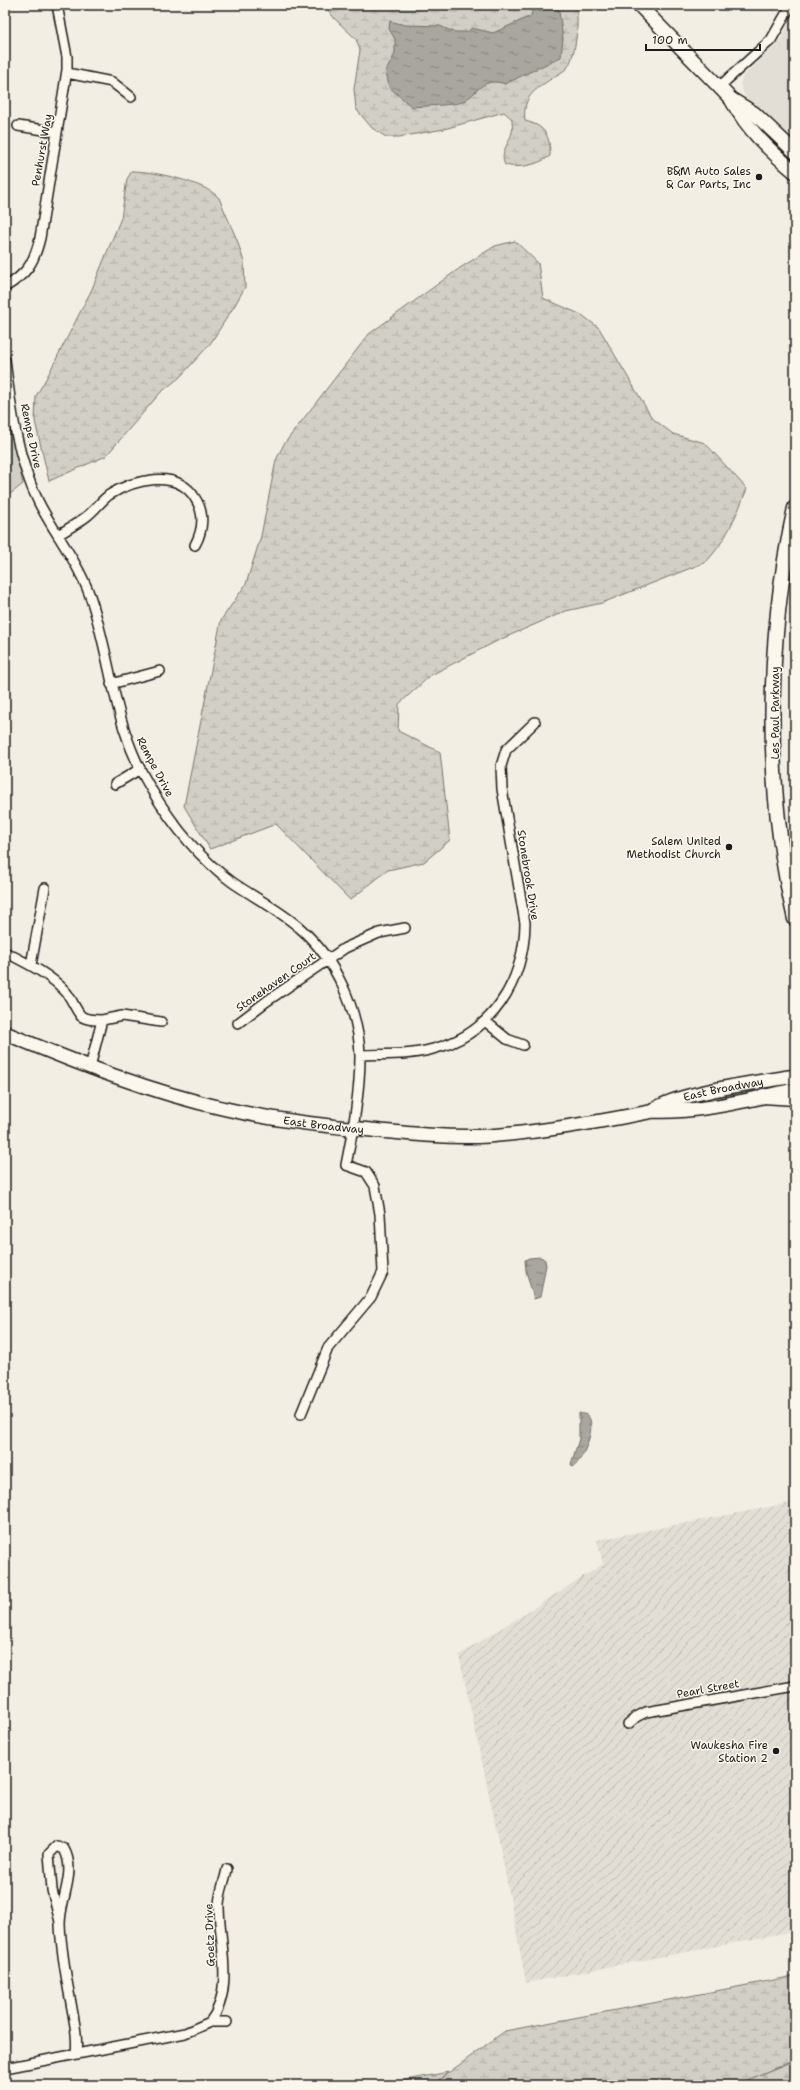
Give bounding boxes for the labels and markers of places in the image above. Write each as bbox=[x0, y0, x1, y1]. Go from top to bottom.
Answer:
place label: B&M Auto Sales & Car Parts, Inc bbox=[666, 164, 751, 192]
marker: B&M Auto Sales & Car Parts, Inc bbox=[754, 172, 764, 182]
place label: Salem United Methodist Church bbox=[626, 834, 721, 862]
marker: Salem United Methodist Church bbox=[724, 842, 734, 852]
place label: Waukesha Fire Station 2 bbox=[691, 1738, 768, 1766]
marker: Waukesha Fire Station 2 bbox=[771, 1746, 781, 1756]

